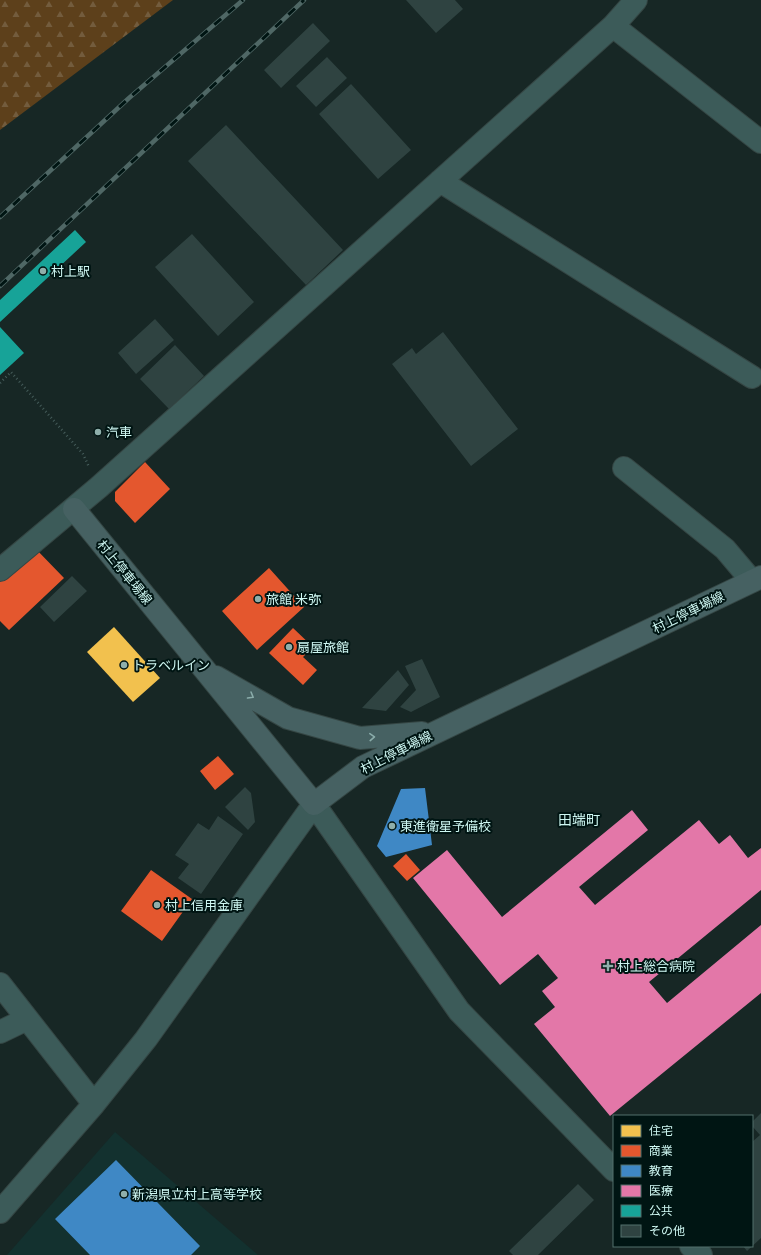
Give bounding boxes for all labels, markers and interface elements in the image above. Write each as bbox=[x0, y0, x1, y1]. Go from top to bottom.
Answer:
place label: 村上駅 bbox=[51, 263, 90, 279]
marker: 村上駅 bbox=[38, 266, 48, 276]
place label: 汽車 bbox=[106, 424, 132, 440]
marker: 汽車 bbox=[93, 427, 103, 437]
street label: 村上停車場線 bbox=[94, 537, 156, 607]
street label: 村上停車場線 bbox=[649, 588, 727, 636]
place label: 旅館 米弥 bbox=[266, 591, 322, 607]
marker: 旅館 米弥 bbox=[253, 594, 263, 604]
place label: 扇屋旅館 bbox=[297, 639, 349, 655]
marker: 扇屋旅館 bbox=[284, 642, 294, 652]
place label: トラベルイン bbox=[132, 657, 210, 673]
marker: トラベルイン bbox=[119, 660, 129, 670]
one-way arrow bbox=[247, 692, 254, 699]
street label: 村上停車場線 bbox=[358, 727, 434, 777]
one-way arrow bbox=[369, 733, 375, 742]
district label: 田端町 bbox=[558, 811, 600, 829]
place label: 東進衛星予備校 bbox=[400, 818, 491, 834]
marker: 東進衛星予備校 bbox=[387, 821, 397, 831]
place label: 村上信用金庫 bbox=[165, 897, 243, 913]
marker: 村上信用金庫 bbox=[152, 900, 162, 910]
place label: 村上総合病院 bbox=[617, 958, 695, 974]
marker: 村上総合病院 bbox=[602, 960, 614, 972]
legend bbox=[613, 1115, 753, 1247]
text: 住宅 bbox=[649, 1123, 673, 1138]
text: 商業 bbox=[649, 1143, 673, 1158]
text: 教育 bbox=[649, 1163, 673, 1178]
text: 医療 bbox=[649, 1183, 673, 1198]
place label: 新潟県立村上高等学校 bbox=[132, 1186, 262, 1202]
marker: 新潟県立村上高等学校 bbox=[119, 1189, 129, 1199]
text: 公共 bbox=[649, 1203, 673, 1218]
text: その他 bbox=[649, 1223, 685, 1238]

